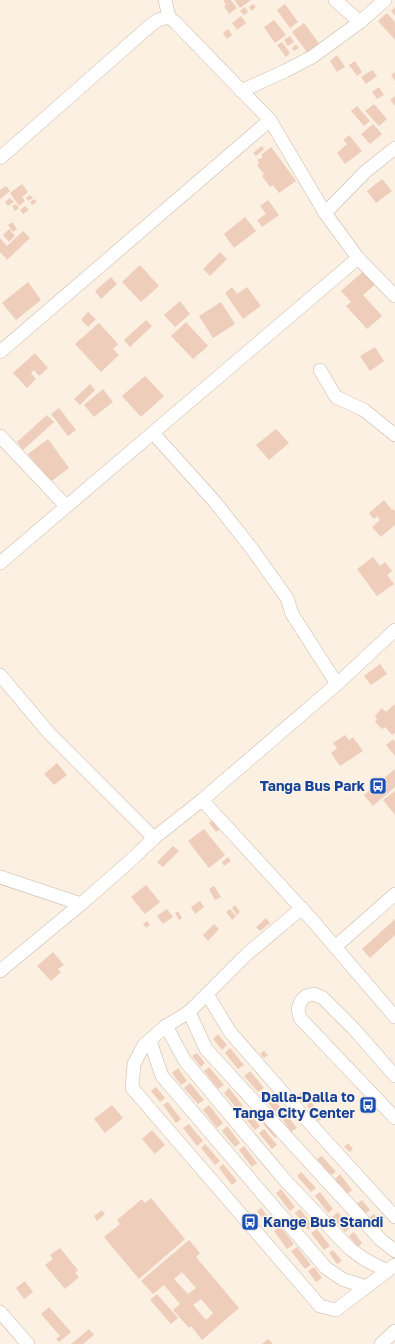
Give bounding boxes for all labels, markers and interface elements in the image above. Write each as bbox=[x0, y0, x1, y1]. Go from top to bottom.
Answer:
bus stop icon: Tanga Bus Park bbox=[368, 776, 388, 796]
place label: Tanga Bus Park bbox=[260, 777, 365, 794]
place label: Dalla-Dalla to Tanga City Center bbox=[233, 1088, 356, 1121]
bus stop icon: Dalla-Dalla to Tanga City Center bbox=[358, 1095, 378, 1115]
bus stop icon: Kange Bus Standi bbox=[240, 1212, 260, 1232]
place label: Kange Bus Standi bbox=[263, 1213, 384, 1230]

